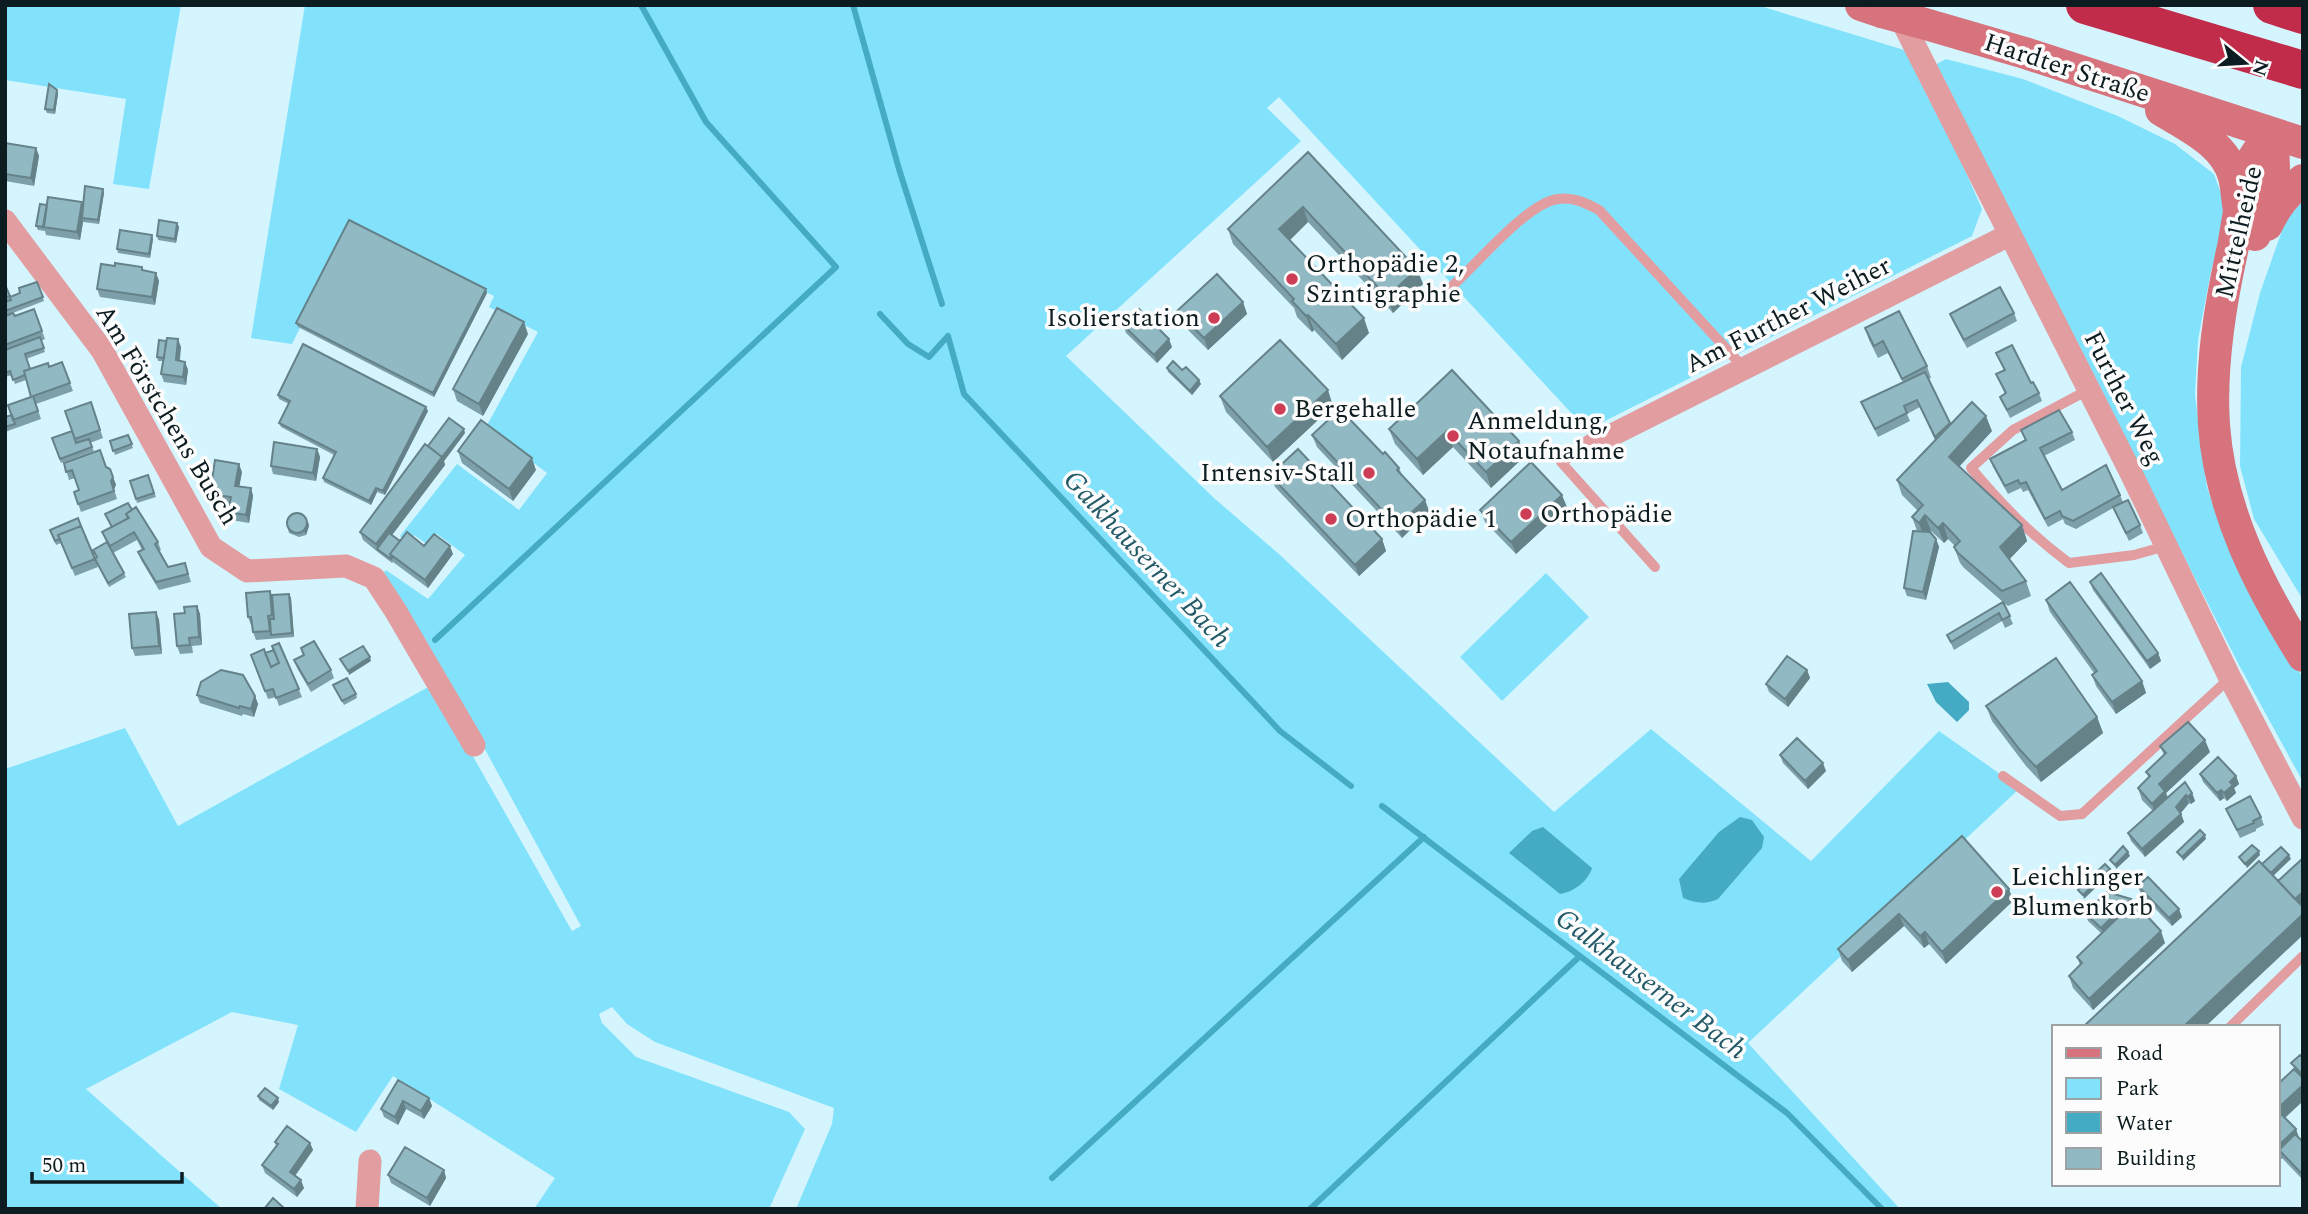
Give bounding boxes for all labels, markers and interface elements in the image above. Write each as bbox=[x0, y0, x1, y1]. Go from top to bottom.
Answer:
street label: Hardter Straße bbox=[1979, 22, 2155, 114]
north arrow bbox=[2210, 28, 2280, 98]
text: N bbox=[2244, 56, 2276, 80]
street label: Mittelheide bbox=[2204, 162, 2274, 302]
place label: Orthopädie 2, Szintigraphie bbox=[1306, 244, 1465, 314]
street label: Am Further Weiher bbox=[1678, 246, 1898, 384]
marker: Orthopädie 2, Szintigraphie bbox=[1284, 271, 1300, 287]
street label: Am Förstchens Busch bbox=[85, 297, 249, 533]
place label: Isolierstation bbox=[1046, 298, 1200, 338]
marker: Isolierstation bbox=[1206, 310, 1222, 326]
street label: Further Weg bbox=[2073, 324, 2175, 472]
place label: Bergehalle bbox=[1294, 389, 1416, 429]
marker: Bergehalle bbox=[1272, 401, 1288, 417]
place label: Anmeldung, Notaufnahme bbox=[1467, 401, 1625, 471]
marker: Anmeldung, Notaufnahme bbox=[1445, 428, 1461, 444]
place label: Intensiv-Stall bbox=[1200, 453, 1355, 493]
water label: Galkhauserner Bach bbox=[1053, 460, 1241, 658]
marker: Intensiv-Stall bbox=[1361, 465, 1377, 481]
place label: Orthopädie bbox=[1540, 494, 1673, 534]
place label: Orthopädie 1 bbox=[1345, 499, 1497, 539]
marker: Orthopädie bbox=[1518, 506, 1534, 522]
marker: Orthopädie 1 bbox=[1323, 511, 1339, 527]
place label: Leichlinger Blumenkorb bbox=[2011, 857, 2153, 927]
marker: Leichlinger Blumenkorb bbox=[1989, 884, 2005, 900]
water label: Galkhauserner Bach bbox=[1546, 897, 1756, 1071]
legend bbox=[2052, 1025, 2280, 1186]
text: Road bbox=[2116, 1038, 2163, 1070]
text: Park bbox=[2116, 1073, 2160, 1105]
text: Water bbox=[2116, 1108, 2172, 1140]
scale bar bbox=[32, 1140, 182, 1184]
text: Building bbox=[2116, 1143, 2196, 1175]
text: 50 m bbox=[42, 1150, 86, 1182]

